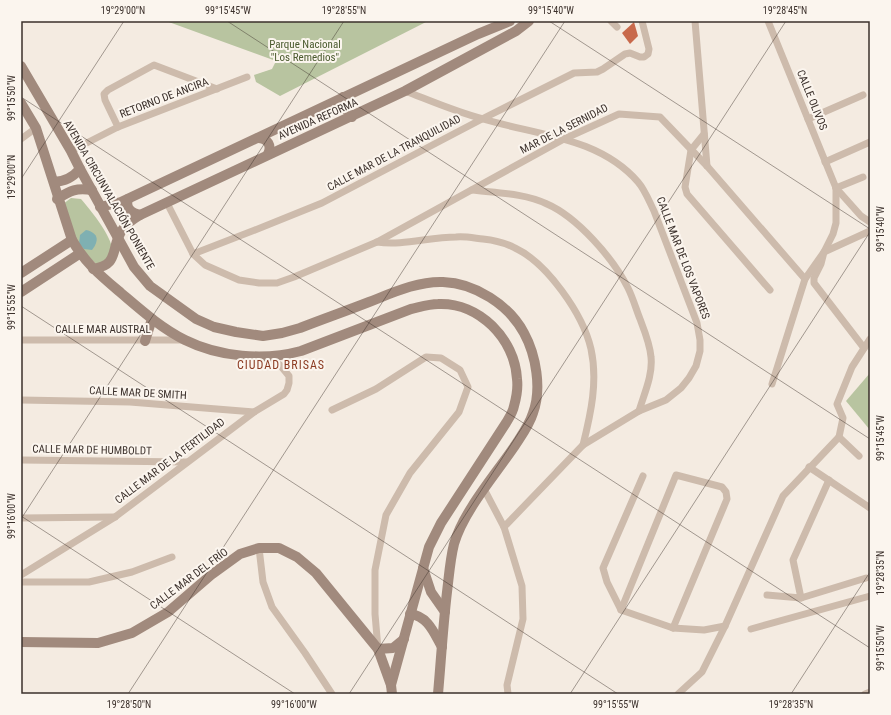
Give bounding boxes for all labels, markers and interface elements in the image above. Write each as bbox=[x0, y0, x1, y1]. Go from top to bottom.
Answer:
text: 19°29'00"N bbox=[101, 5, 145, 16]
text: 99°15'45"W bbox=[205, 5, 251, 16]
text: 19°28'55"N bbox=[322, 5, 366, 16]
text: 99°15'40"W bbox=[528, 5, 574, 16]
text: 19°28'45"N bbox=[763, 5, 807, 16]
park label: Parque Nacional "Los Remedios" bbox=[269, 38, 341, 64]
street label: CALLE OLIVOS bbox=[794, 68, 830, 132]
text: 99°15'50"W bbox=[6, 75, 17, 121]
street label: RETORNO DE ANCIRA bbox=[118, 75, 211, 121]
street label: AVENIDA REFORMA bbox=[276, 95, 360, 142]
street label: MAR DE LA SERNIDAD bbox=[518, 101, 610, 157]
street label: CALLE MAR DE LA TRANQUILIDAD bbox=[325, 112, 463, 194]
street label: AVENIDA CIRCUNVALACIÓN PONIENTE bbox=[61, 118, 157, 273]
text: 19°29'00"N bbox=[6, 155, 17, 199]
street label: CALLE MAR DE LOS VAPORES bbox=[654, 195, 712, 321]
text: 99°15'40"W bbox=[875, 206, 886, 252]
text: 99°15'55"W bbox=[6, 284, 17, 330]
street label: CALLE MAR AUSTRAL bbox=[55, 323, 151, 336]
district label: CIUDAD BRISAS bbox=[237, 358, 325, 372]
street label: CALLE MAR DE SMITH bbox=[89, 384, 187, 402]
street label: CALLE MAR DE LA FERTILIDAD bbox=[113, 415, 227, 507]
text: 99°15'45"W bbox=[875, 415, 886, 461]
street label: CALLE MAR DE HUMBOLDT bbox=[32, 442, 152, 458]
text: 99°16'00"W bbox=[6, 493, 17, 539]
street label: CALLE MAR DEL FRÍO bbox=[147, 545, 231, 613]
text: 19°28'35"N bbox=[875, 551, 886, 595]
text: 99°15'50"W bbox=[875, 625, 886, 671]
text: 19°28'50"N bbox=[107, 699, 151, 710]
text: 99°16'00"W bbox=[271, 699, 317, 710]
text: 99°15'55"W bbox=[593, 699, 639, 710]
text: 19°28'35"N bbox=[769, 699, 813, 710]

